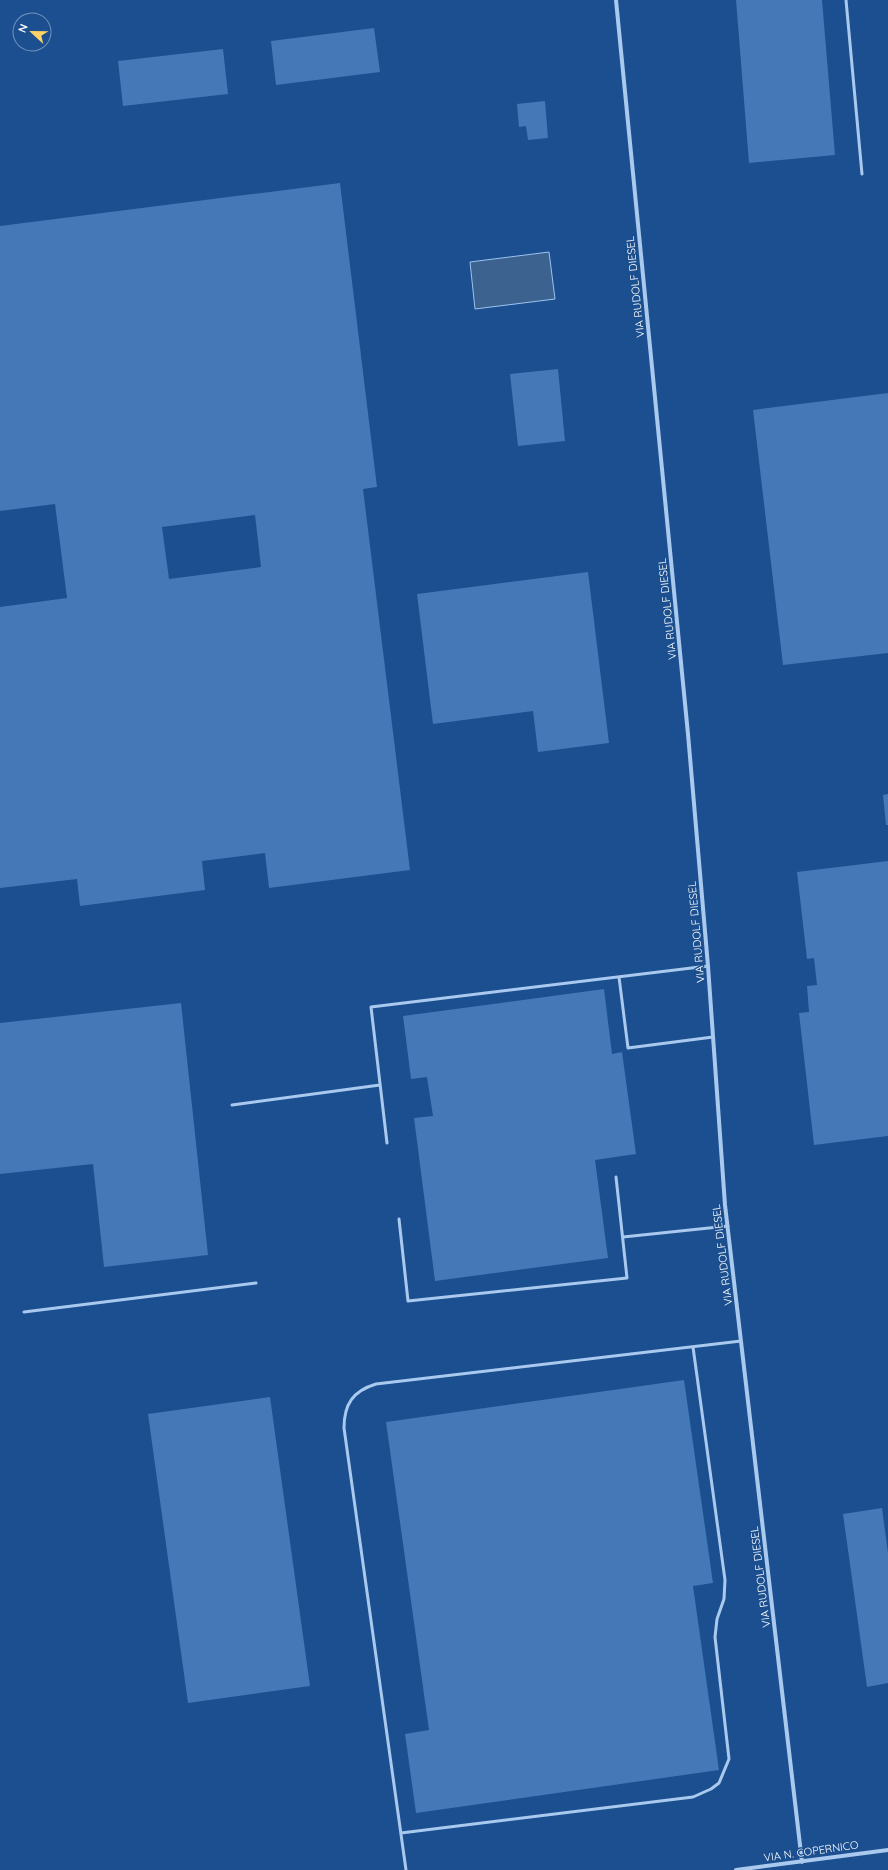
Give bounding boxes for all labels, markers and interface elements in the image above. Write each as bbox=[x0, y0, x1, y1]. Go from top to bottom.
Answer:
north arrow bbox=[12, 12, 52, 52]
text: N bbox=[15, 22, 31, 35]
street label: VIA RUDOLF DIESEL bbox=[623, 235, 647, 338]
street label: VIA RUDOLF DIESEL bbox=[655, 557, 679, 660]
street label: VIA RUDOLF DIESEL bbox=[685, 880, 707, 983]
street label: VIA RUDOLF DIESEL bbox=[709, 1203, 735, 1306]
street label: VIA RUDOLF DIESEL bbox=[747, 1525, 773, 1628]
street label: VIA N. COPERNICO bbox=[763, 1837, 859, 1865]

